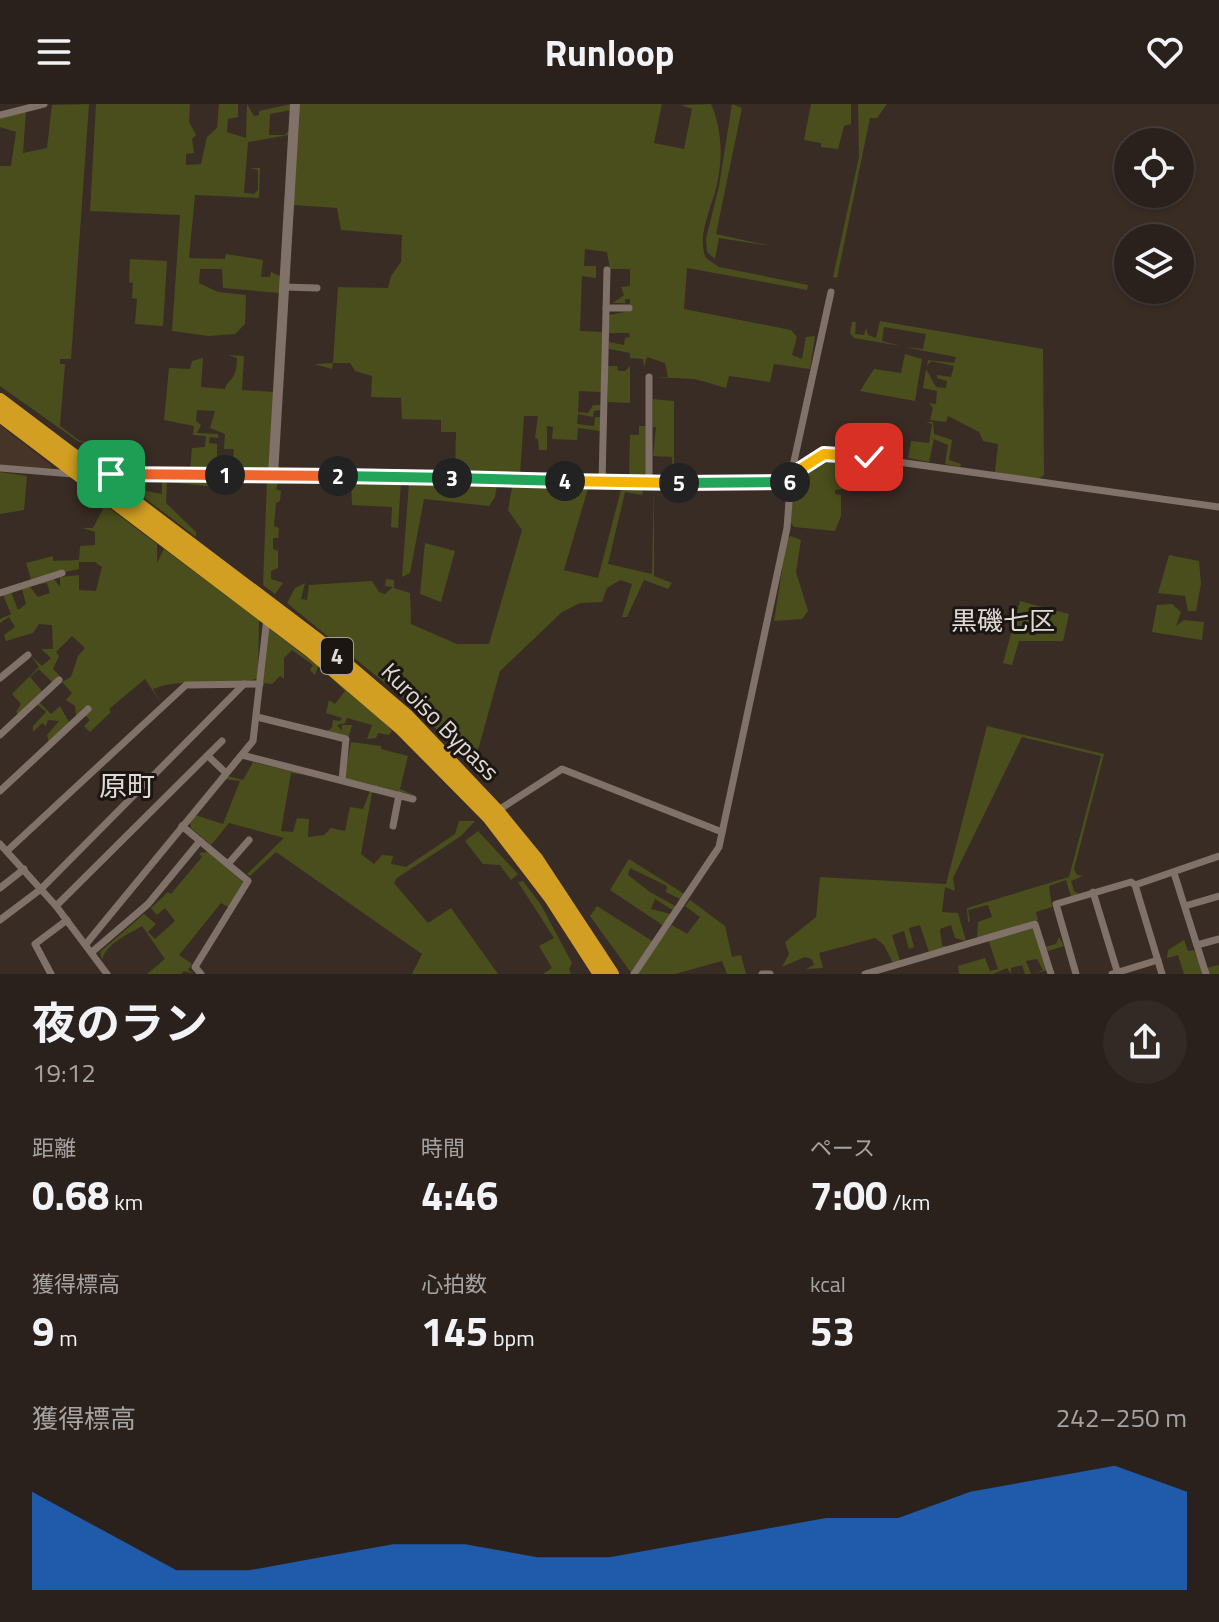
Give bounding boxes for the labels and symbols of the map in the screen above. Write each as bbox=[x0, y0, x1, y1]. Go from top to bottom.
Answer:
pin bbox=[835, 423, 903, 491]
pin bbox=[77, 440, 145, 508]
pin: 1 bbox=[205, 455, 245, 495]
pin: 2 bbox=[318, 456, 358, 496]
pin: 3 bbox=[432, 458, 472, 498]
pin: 4 bbox=[545, 461, 585, 501]
pin: 6 bbox=[770, 462, 810, 502]
pin: 5 bbox=[659, 463, 699, 503]
district label: 黒磯七区 bbox=[951, 601, 1055, 640]
road number: 4 bbox=[321, 638, 353, 674]
street label: Kuroiso Bypass bbox=[373, 654, 508, 789]
district label: 原町 bbox=[99, 764, 155, 807]

